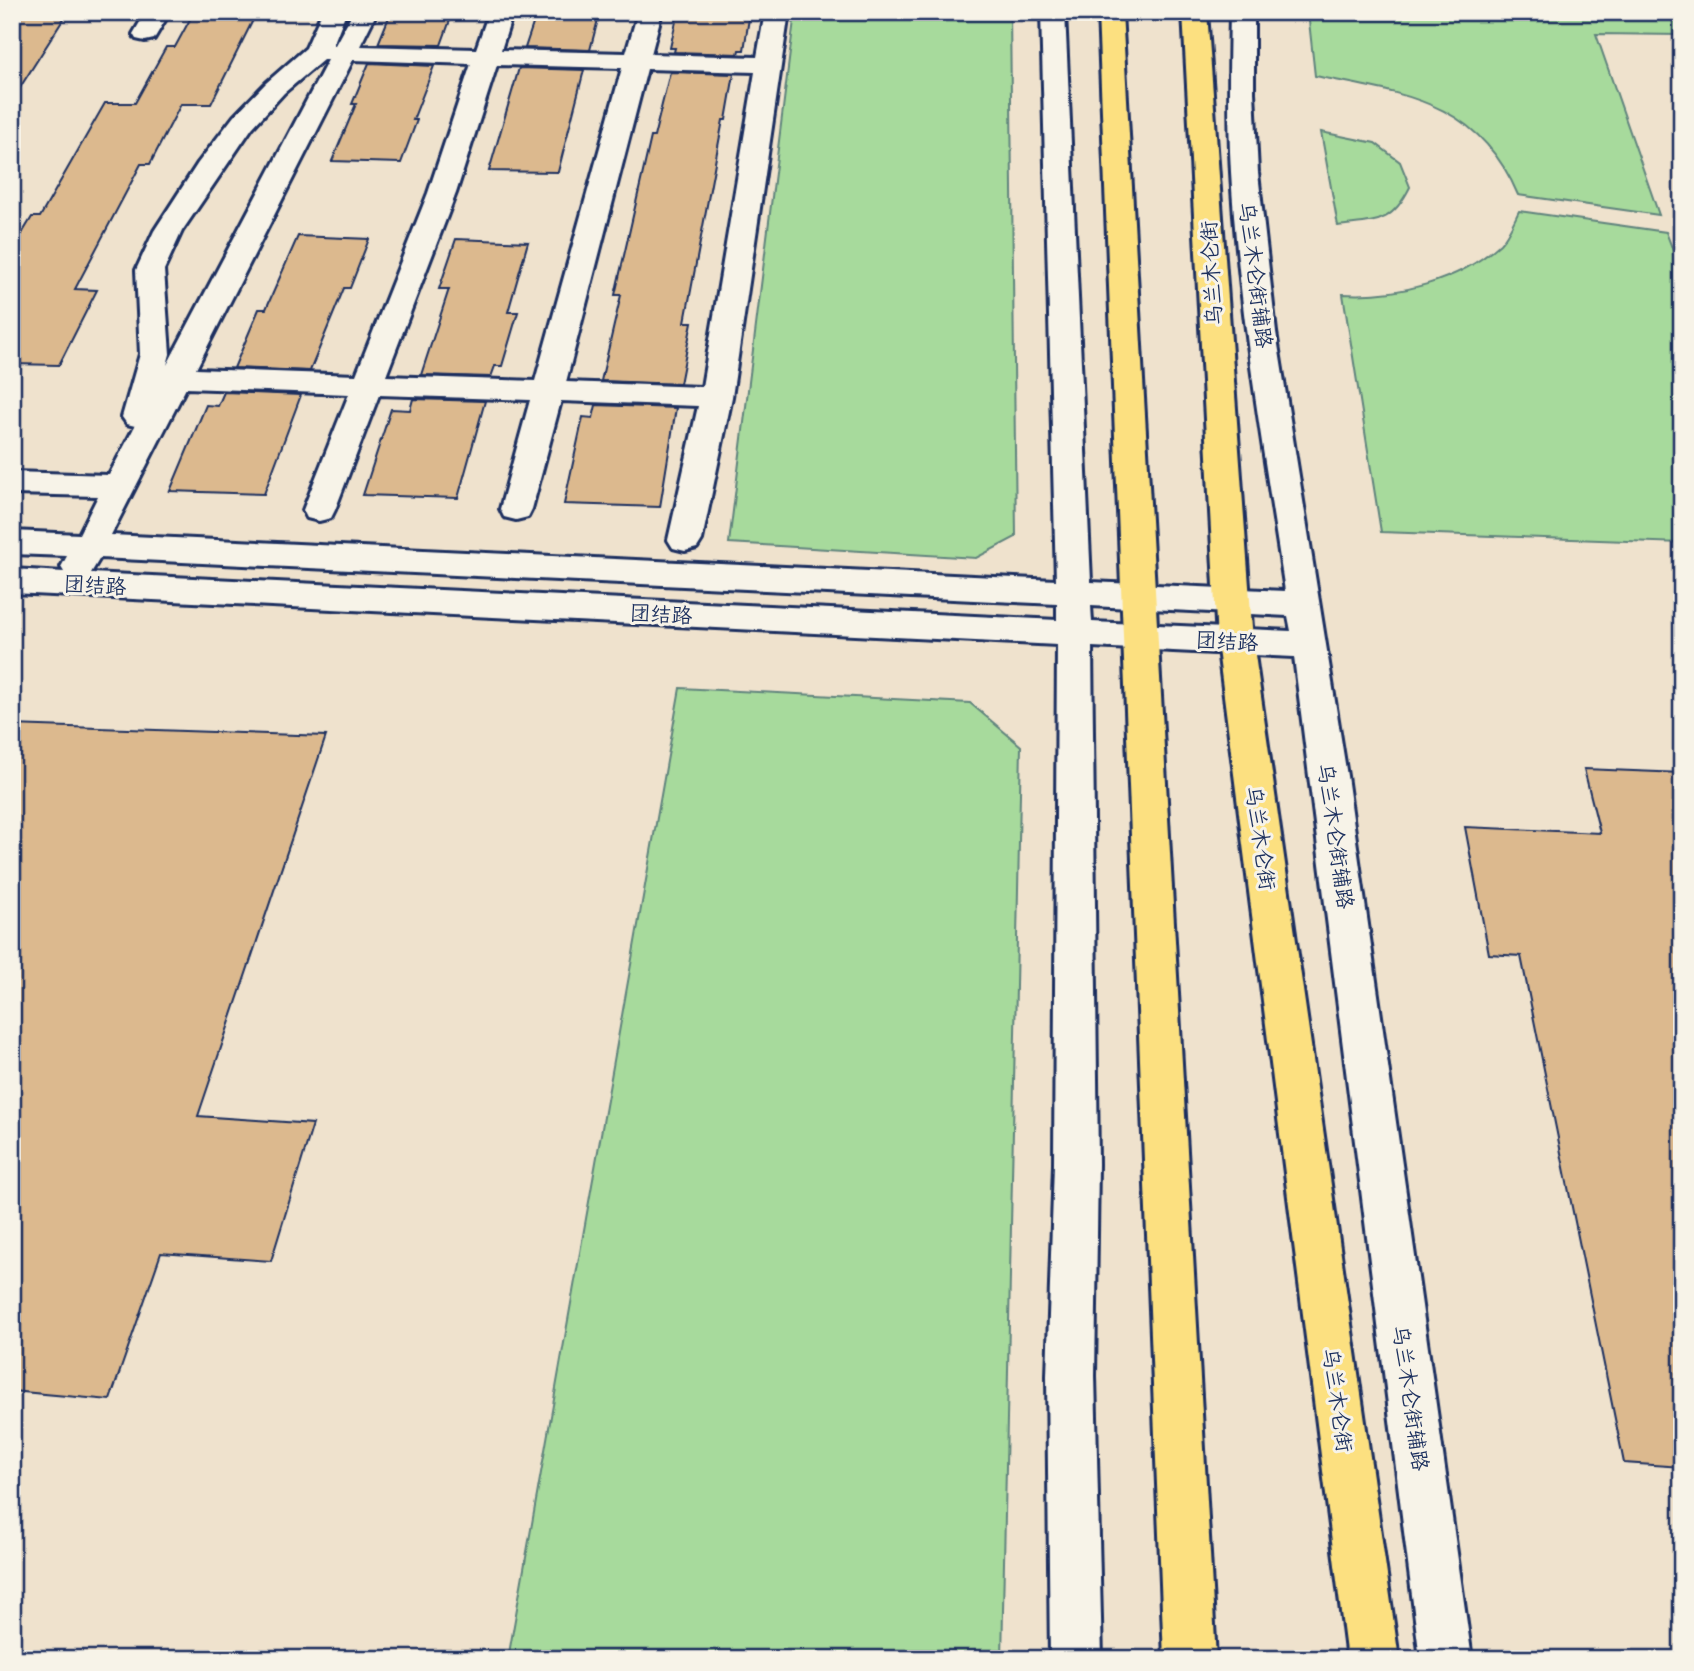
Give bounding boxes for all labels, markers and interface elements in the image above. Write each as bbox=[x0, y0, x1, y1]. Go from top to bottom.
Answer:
street label: 乌兰木仑街辅路 bbox=[1233, 200, 1279, 350]
street label: 乌兰木仑街 bbox=[1194, 220, 1228, 326]
street label: 团结路 bbox=[63, 569, 127, 601]
street label: 团结路 bbox=[629, 598, 693, 630]
street label: 团结路 bbox=[1195, 625, 1259, 657]
street label: 乌兰木仑街辅路 bbox=[1311, 761, 1361, 911]
street label: 乌兰木仑街 bbox=[1239, 784, 1283, 892]
street label: 乌兰木仑街辅路 bbox=[1386, 1323, 1436, 1473]
street label: 乌兰木仑街 bbox=[1316, 1346, 1360, 1454]

